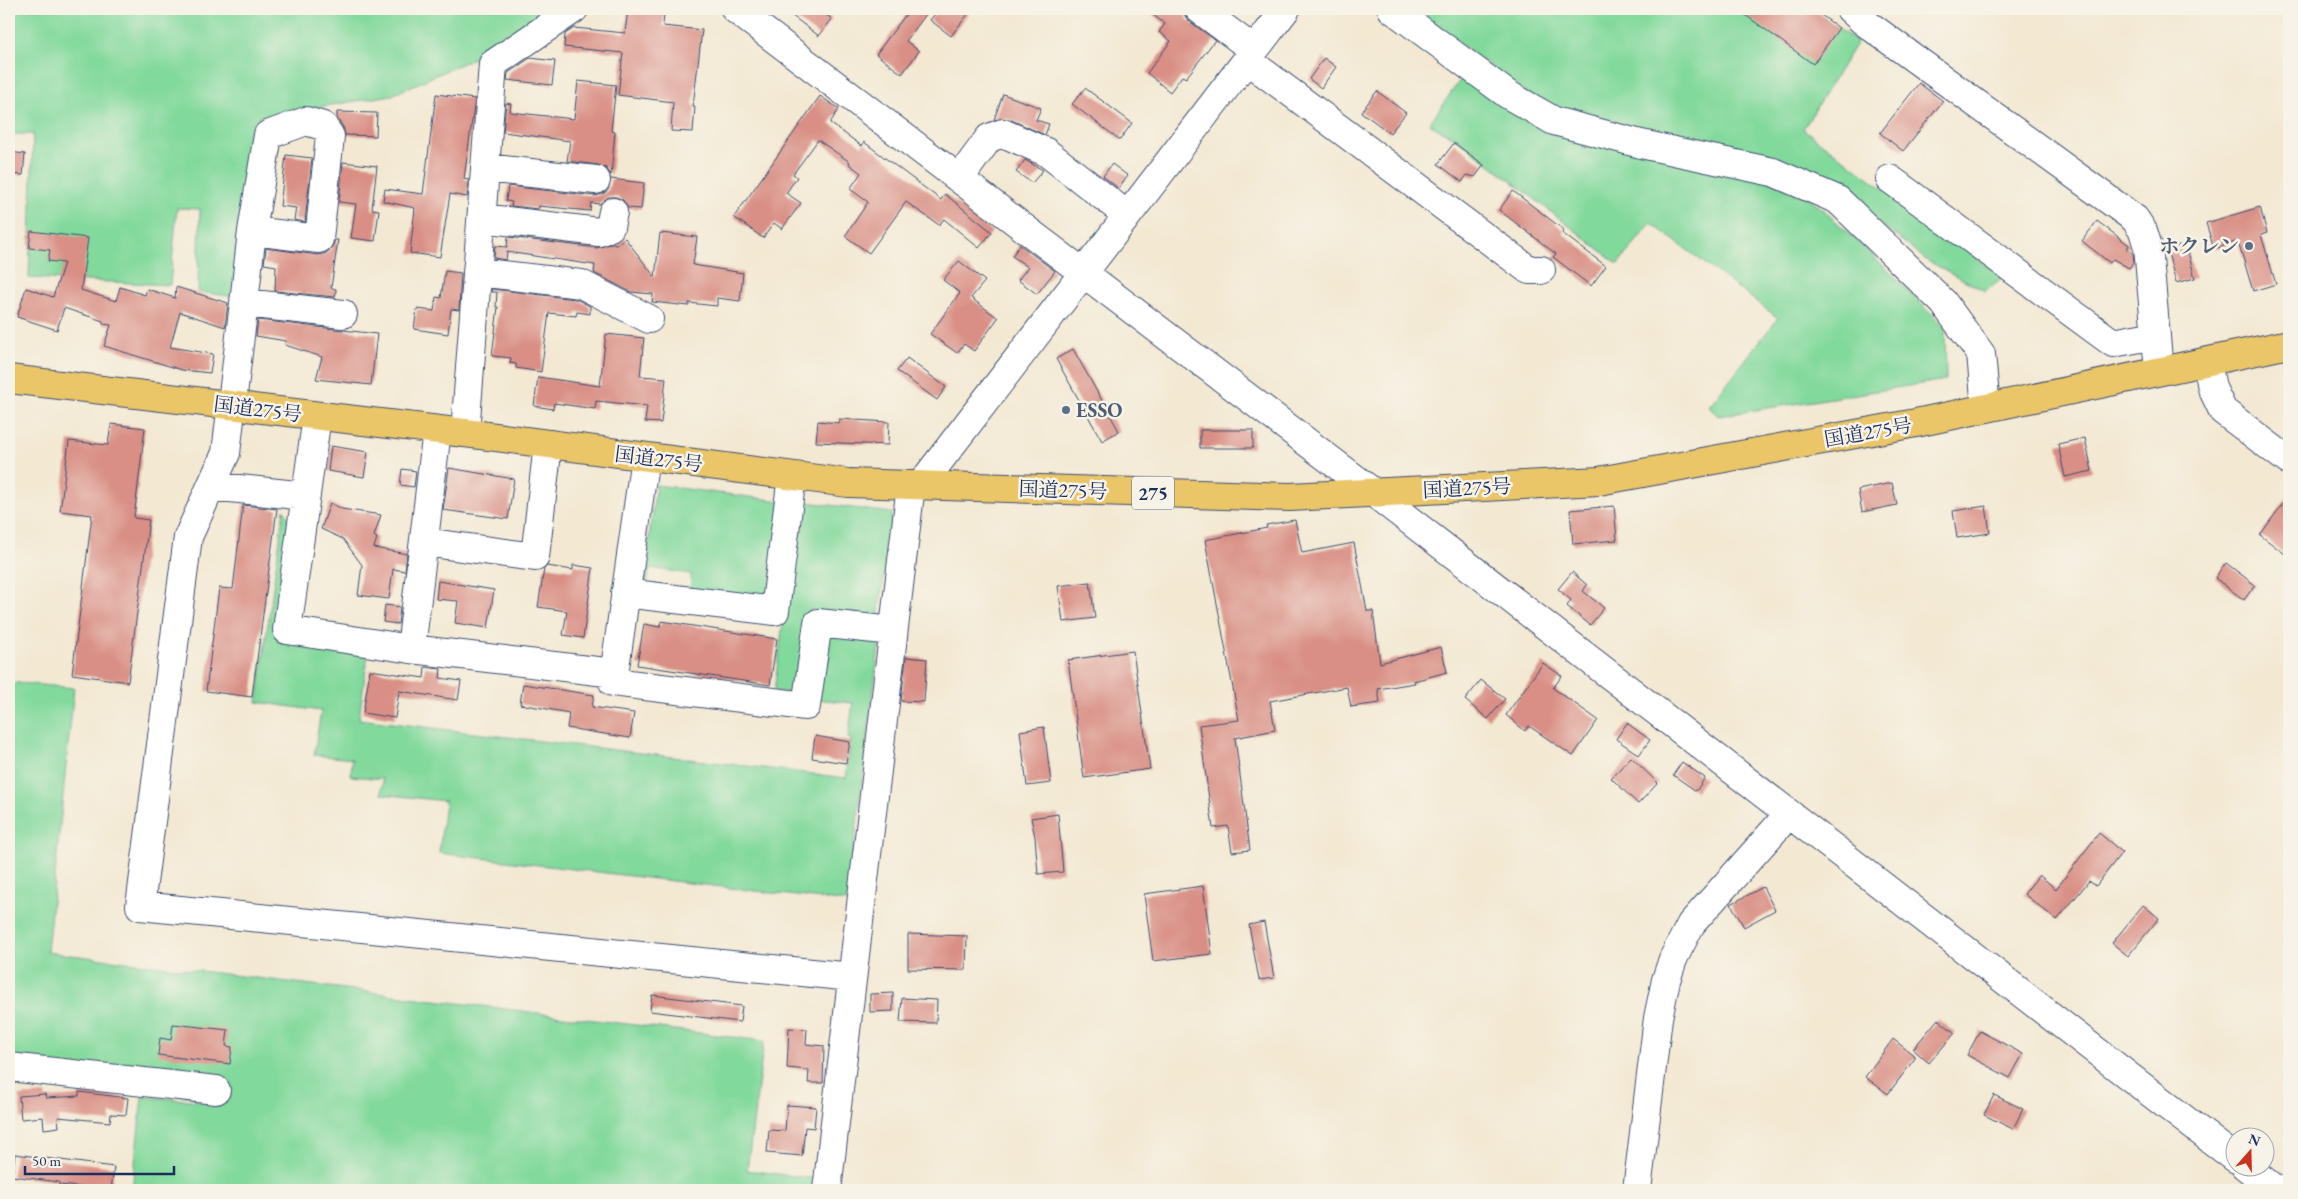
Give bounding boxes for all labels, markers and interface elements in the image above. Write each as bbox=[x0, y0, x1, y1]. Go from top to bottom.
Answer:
place label: ホクレン bbox=[2160, 233, 2239, 259]
marker: ホクレン bbox=[2243, 240, 2255, 252]
street label: 国道275号 bbox=[212, 391, 304, 427]
place label: ESSO bbox=[1076, 397, 1122, 423]
marker: ESSO bbox=[1060, 404, 1072, 416]
street label: 国道275号 bbox=[1822, 411, 1914, 453]
street label: 国道275号 bbox=[613, 441, 705, 477]
street label: 国道275号 bbox=[1422, 473, 1512, 503]
street label: 国道275号 bbox=[1018, 475, 1108, 505]
road number: 275 bbox=[1132, 476, 1174, 509]
north arrow bbox=[2226, 1126, 2276, 1176]
text: N bbox=[2246, 1129, 2263, 1150]
scale bar bbox=[25, 1144, 174, 1176]
text: 50 m bbox=[32, 1151, 61, 1170]

